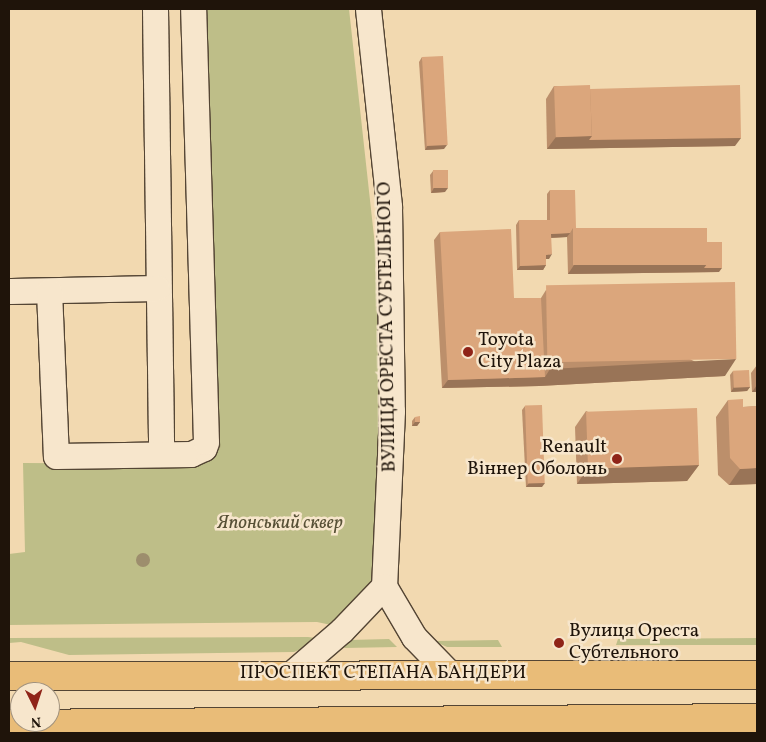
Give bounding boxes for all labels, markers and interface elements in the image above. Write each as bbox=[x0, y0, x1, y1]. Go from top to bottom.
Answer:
street label: ВУЛИЦЯ ОРЕСТА СУБТЕЛЬНОГО bbox=[374, 181, 402, 473]
place label: Toyota City Plaza bbox=[478, 330, 562, 374]
marker: Toyota City Plaza bbox=[462, 346, 474, 358]
place label: Renault Віннер Оболонь bbox=[467, 437, 607, 481]
marker: Renault Віннер Оболонь bbox=[611, 453, 623, 465]
park label: Японський сквер bbox=[217, 513, 343, 535]
place label: Вулиця Ореста Субтельного bbox=[569, 621, 699, 665]
marker: Вулиця Ореста Субтельного bbox=[553, 637, 565, 649]
street label: ПРОСПЕКТ СТЕПАНА БАНДЕРИ bbox=[239, 663, 527, 685]
north arrow bbox=[10, 682, 60, 732]
text: N bbox=[30, 712, 42, 731]

